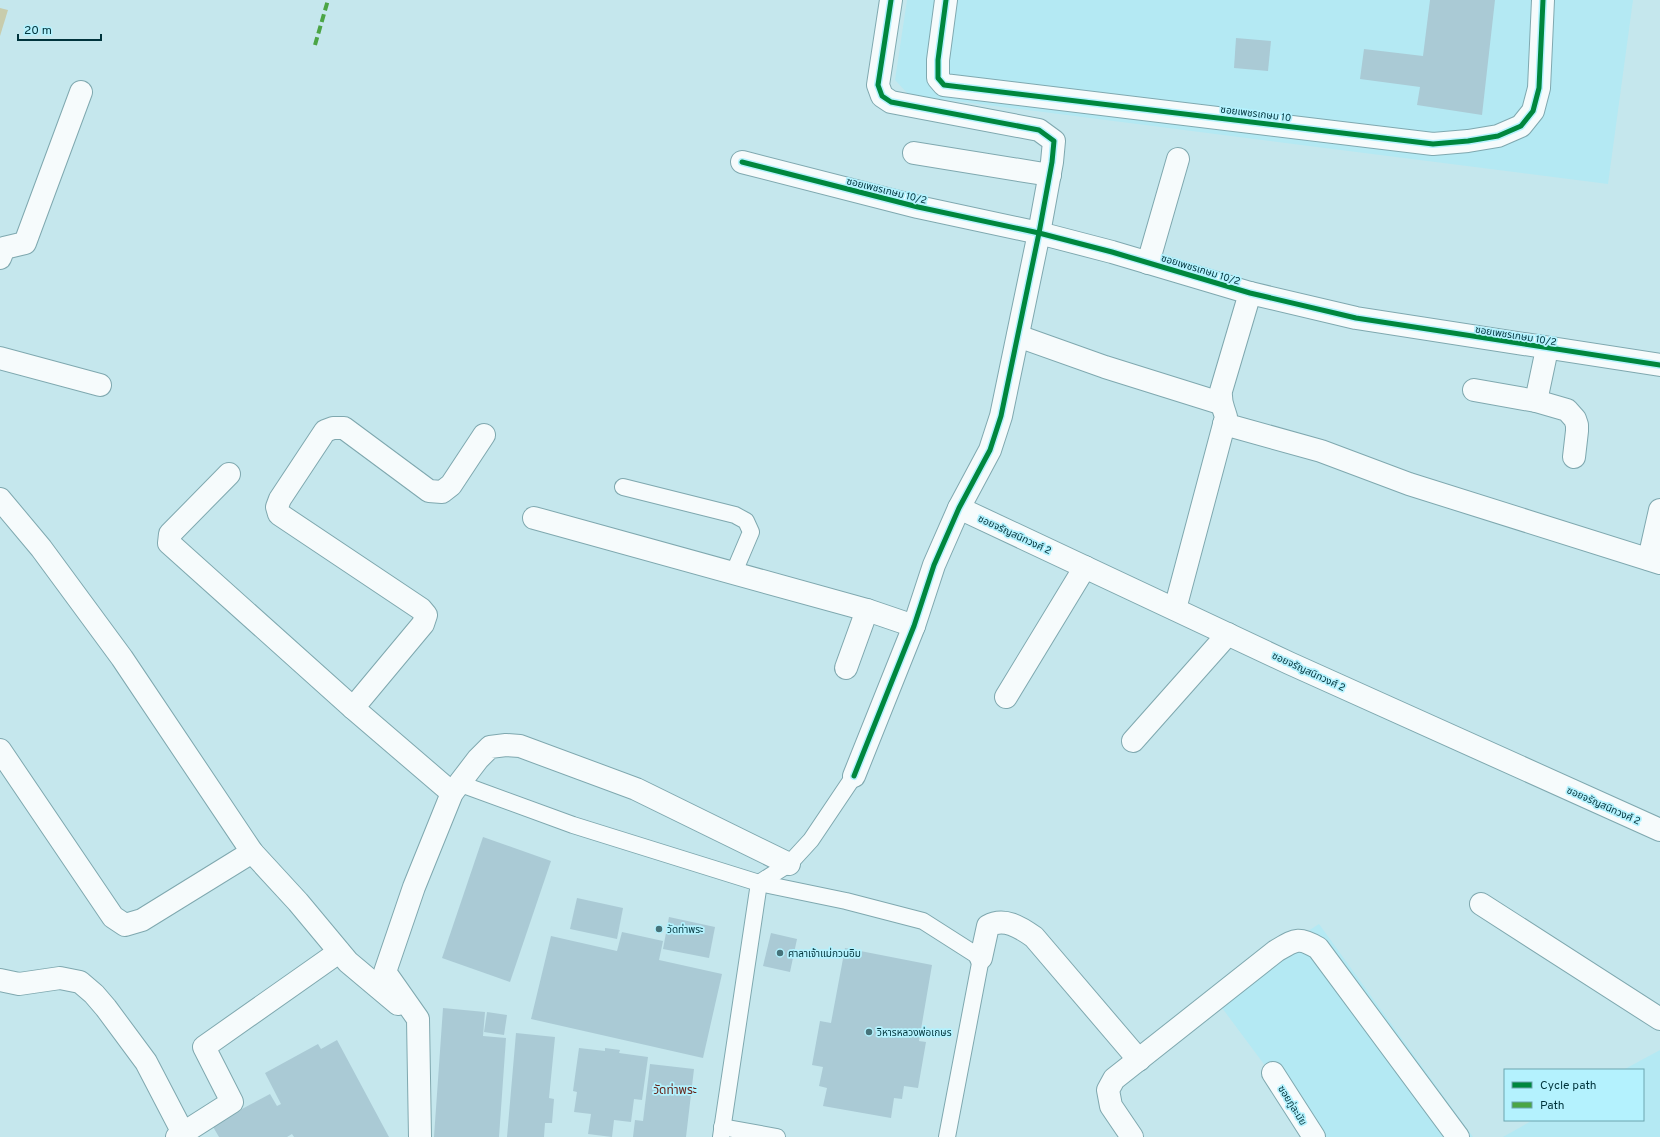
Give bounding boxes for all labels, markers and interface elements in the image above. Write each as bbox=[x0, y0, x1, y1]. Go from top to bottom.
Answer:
scale bar bbox=[18, 16, 101, 42]
text: 20 m bbox=[24, 23, 52, 39]
street label: ซอยเพชรเกษม 10 bbox=[1220, 104, 1292, 125]
street label: ซอยเพชรเกษม 10/2 bbox=[845, 175, 928, 208]
street label: ซอยเพชรเกษม 10/2 bbox=[1159, 252, 1242, 289]
street label: ซอยเพชรเกษม 10/2 bbox=[1474, 324, 1557, 349]
street label: ซอยจรัญสนิทวงศ์ 2 bbox=[976, 513, 1053, 558]
street label: ซอยจรัญสนิทวงศ์ 2 bbox=[1270, 650, 1347, 695]
street label: ซอยจรัญสนิทวงศ์ 2 bbox=[1564, 784, 1642, 828]
place label: วัดท่าพระ bbox=[667, 923, 703, 937]
marker: วัดท่าพระ bbox=[654, 924, 664, 934]
place label: ศาลาเจ้าแม่กวนอิม bbox=[788, 947, 861, 961]
marker: ศาลาเจ้าแม่กวนอิม bbox=[775, 948, 785, 958]
place label: วิหารหลวงพ่อเกษร bbox=[876, 1026, 952, 1040]
marker: วิหารหลวงพ่อเกษร bbox=[864, 1027, 874, 1037]
legend bbox=[1504, 1069, 1644, 1121]
text: Cycle path bbox=[1540, 1078, 1597, 1094]
district label: วัดท่าพระ bbox=[653, 1083, 697, 1099]
street label: ซอยภู่ละมัย bbox=[1274, 1083, 1310, 1128]
text: Path bbox=[1540, 1098, 1565, 1114]

